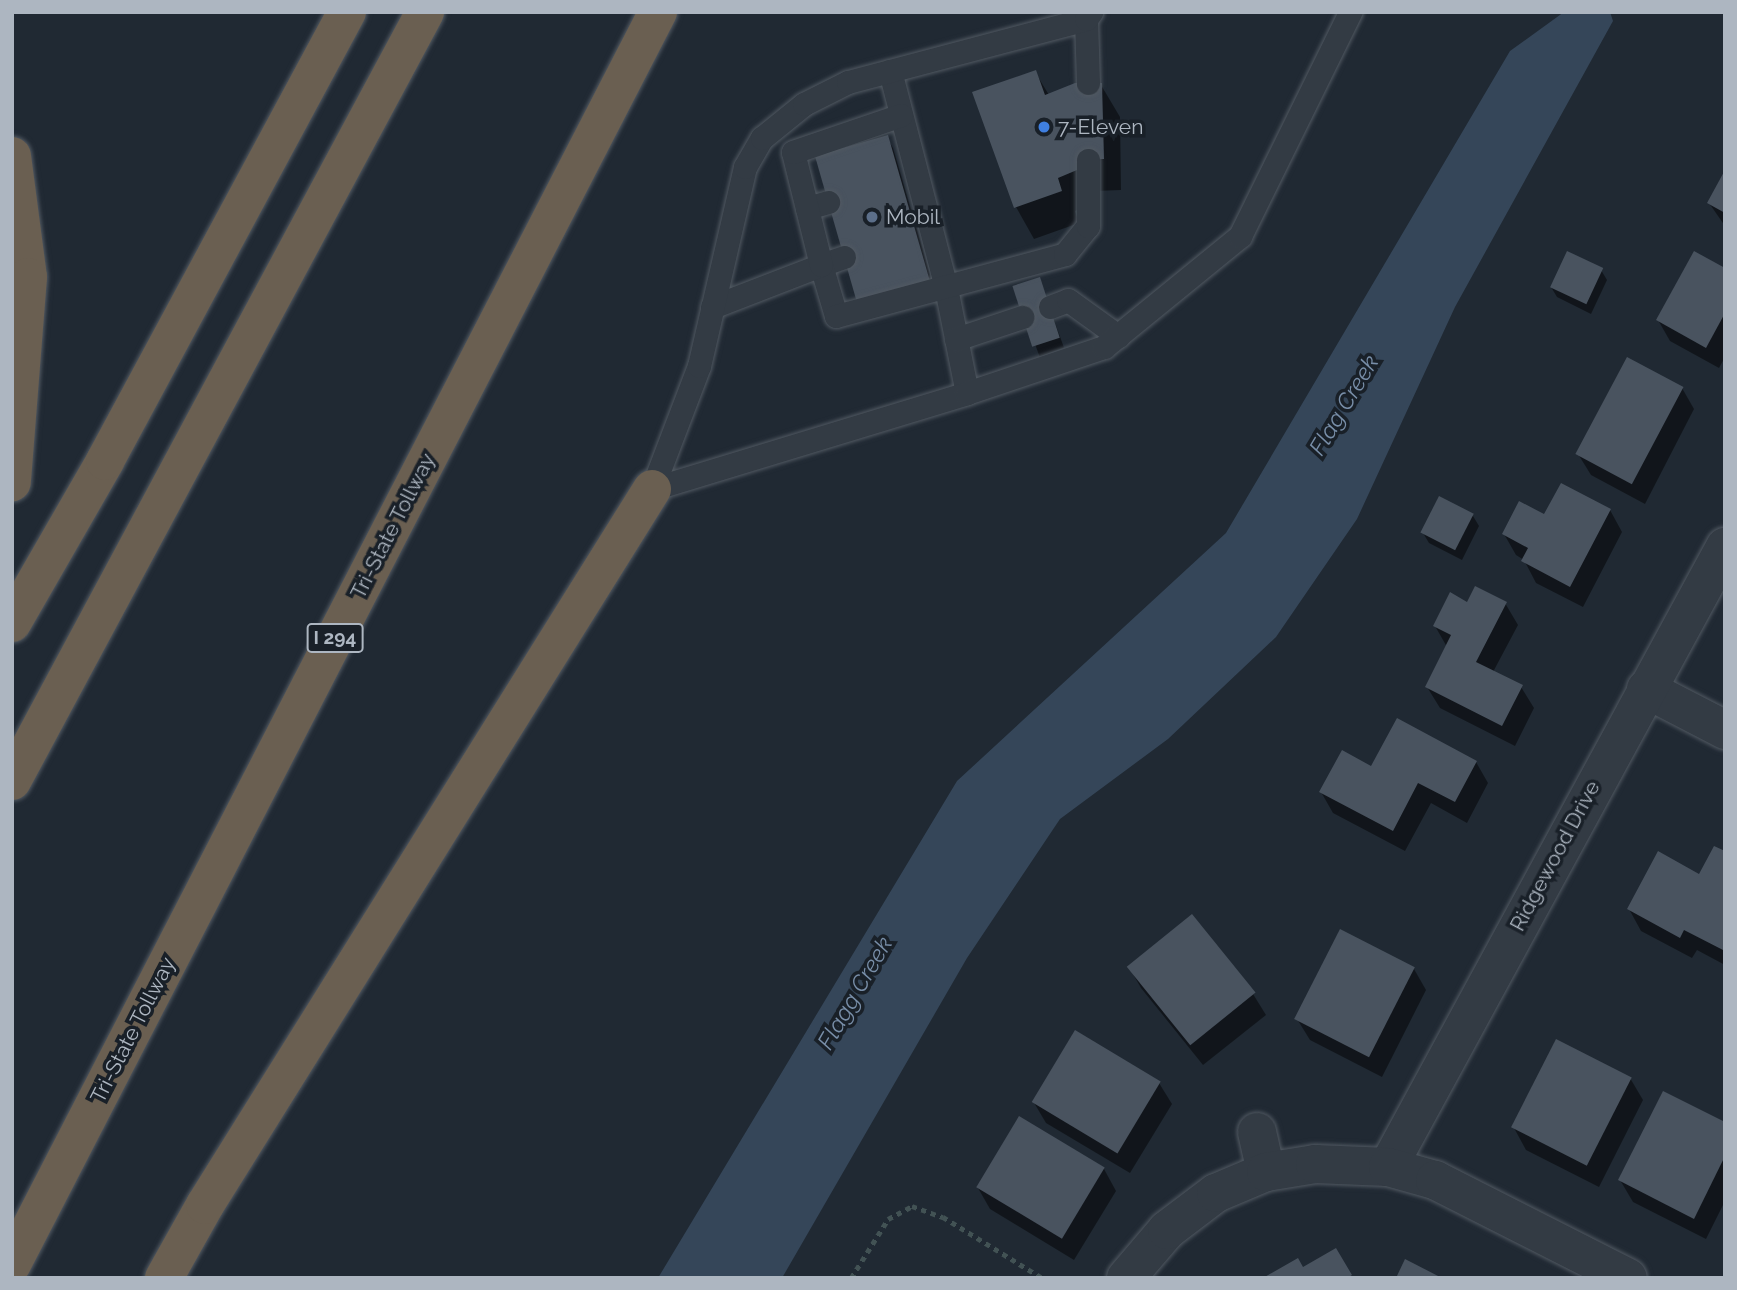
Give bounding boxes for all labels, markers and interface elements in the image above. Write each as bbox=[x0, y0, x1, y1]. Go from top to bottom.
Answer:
place label: 7-Eleven bbox=[1058, 114, 1143, 140]
marker: 7-Eleven bbox=[1036, 119, 1052, 135]
place label: Mobil bbox=[886, 204, 940, 230]
marker: Mobil bbox=[864, 209, 880, 225]
water label: Flag Creek bbox=[1303, 350, 1385, 460]
street label: Tri-State Tollway bbox=[345, 449, 441, 603]
road number: I 294 bbox=[305, 622, 365, 653]
street label: Ridgewood Drive bbox=[1505, 777, 1605, 935]
water label: Flagg Creek bbox=[812, 932, 898, 1054]
street label: Tri-State Tollway bbox=[85, 953, 181, 1107]

